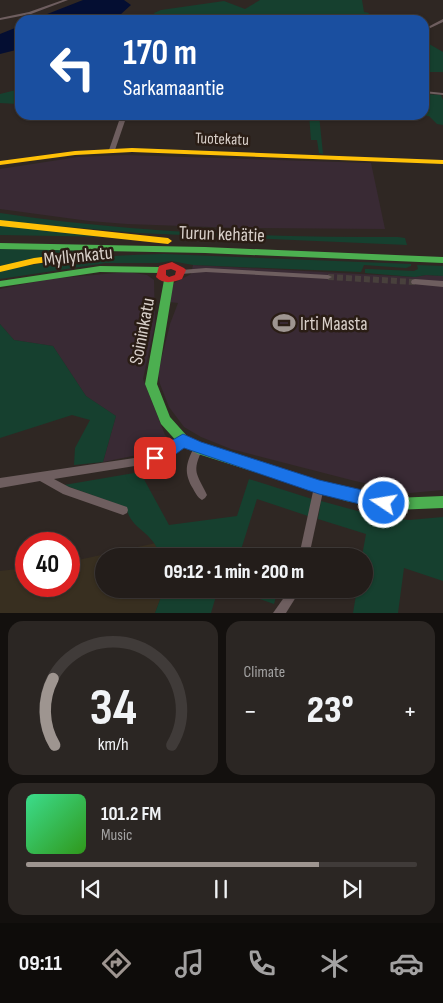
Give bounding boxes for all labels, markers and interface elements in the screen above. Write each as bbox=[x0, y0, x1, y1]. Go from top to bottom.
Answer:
text: 170 m bbox=[123, 32, 197, 75]
icon: left bbox=[40, 35, 105, 100]
text: Sarkamaantie bbox=[123, 75, 224, 102]
street label: Tuotekatu bbox=[195, 129, 249, 150]
street label: Turun kehätie bbox=[179, 222, 265, 247]
street label: Myllynkatu bbox=[42, 241, 114, 272]
street label: Soininkatu bbox=[125, 296, 160, 367]
sports icon: Irti Maasta bbox=[271, 310, 297, 336]
place label: Irti Maasta bbox=[300, 313, 368, 336]
pin bbox=[134, 437, 176, 479]
icon: arrive bbox=[141, 444, 169, 472]
position arrow bbox=[357, 476, 409, 528]
speed limit sign: 40 bbox=[15, 532, 80, 597]
text: 09:12 · 1 min · 200 m bbox=[164, 561, 304, 584]
text: Climate bbox=[244, 663, 285, 682]
text: 34 bbox=[89, 677, 137, 740]
text: 23° bbox=[307, 688, 354, 733]
text: − bbox=[244, 695, 257, 728]
text: + bbox=[403, 695, 417, 728]
text: km/h bbox=[97, 734, 128, 755]
text: 101.2 FM bbox=[101, 803, 161, 826]
text: Music bbox=[101, 826, 132, 845]
icon: previous bbox=[77, 875, 105, 903]
icon: pause bbox=[207, 875, 235, 903]
icon: next bbox=[338, 875, 366, 903]
icon: directions bbox=[99, 946, 134, 981]
icon: music bbox=[172, 946, 207, 981]
icon: phone bbox=[244, 946, 279, 981]
icon: climate bbox=[317, 946, 352, 981]
icon: car bbox=[389, 946, 424, 981]
text: 09:11 bbox=[19, 950, 62, 977]

